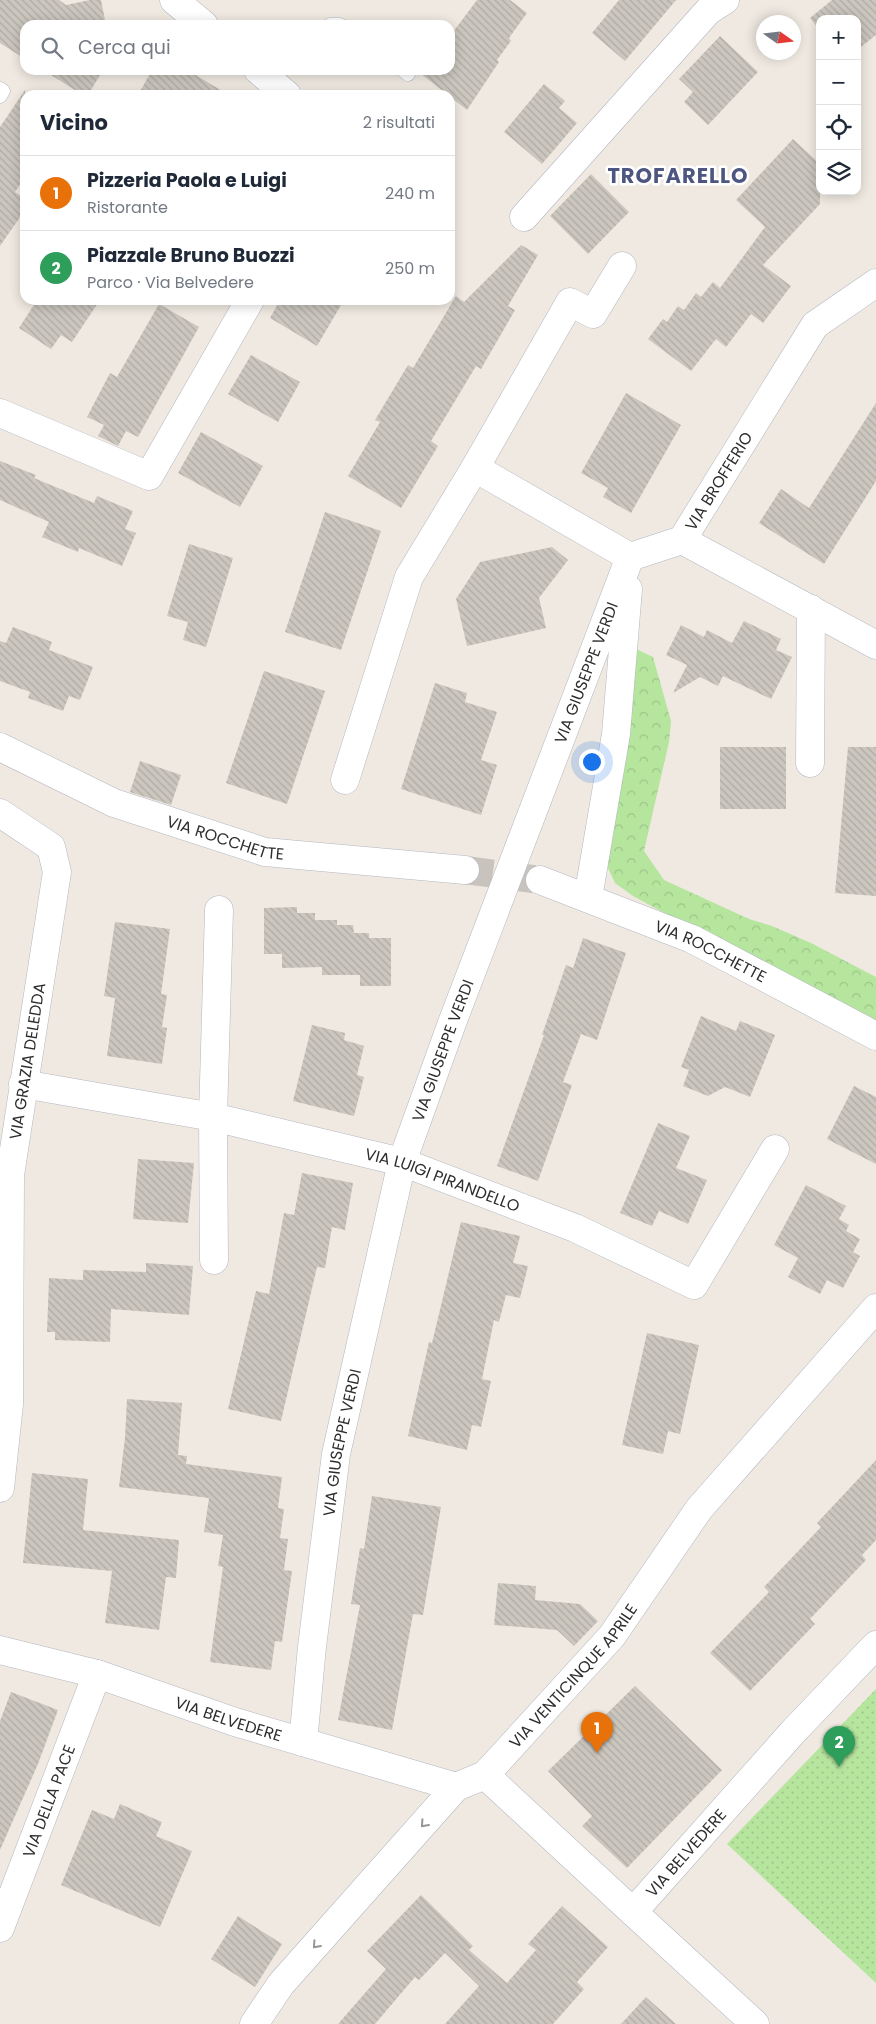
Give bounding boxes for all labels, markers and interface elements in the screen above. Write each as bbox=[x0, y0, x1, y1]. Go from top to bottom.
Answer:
north arrow bbox=[756, 15, 801, 60]
map controls bbox=[816, 15, 861, 195]
button: + bbox=[816, 15, 861, 60]
search box bbox=[20, 20, 455, 75]
icon: search bbox=[38, 34, 66, 62]
text: Cerca qui bbox=[78, 34, 171, 61]
button: − bbox=[816, 60, 861, 105]
button: locate bbox=[816, 105, 861, 150]
text: Vicino bbox=[40, 108, 108, 137]
text: 2 risultati bbox=[363, 111, 435, 134]
button: layers bbox=[816, 150, 861, 195]
district label: TROFARELLO bbox=[607, 161, 749, 190]
text: Pizzeria Paola e Luigi bbox=[87, 167, 287, 194]
text: 1 bbox=[53, 182, 59, 205]
text: 240 m bbox=[385, 182, 435, 205]
text: Ristorante bbox=[87, 196, 168, 219]
text: Piazzale Bruno Buozzi bbox=[87, 242, 295, 269]
text: 2 bbox=[51, 257, 61, 280]
text: 250 m bbox=[385, 257, 435, 280]
text: Parco · Via Belvedere bbox=[87, 271, 254, 294]
street label: VIA BROFFERIO bbox=[679, 427, 758, 535]
street label: VIA GIUSEPPE VERDI bbox=[549, 599, 624, 747]
your location bbox=[579, 749, 605, 775]
street label: VIA ROCCHETTE bbox=[164, 810, 285, 866]
street label: VIA ROCCHETTE bbox=[651, 915, 770, 988]
street label: VIA GIUSEPPE VERDI bbox=[406, 976, 480, 1125]
street label: VIA GRAZIA DELEDDA bbox=[4, 981, 51, 1141]
street label: VIA LUIGI PIRANDELLO bbox=[363, 1143, 523, 1218]
street label: VIA GIUSEPPE VERDI bbox=[317, 1367, 367, 1518]
street label: VIA VENTICINQUE APRILE bbox=[504, 1599, 643, 1753]
street label: VIA BELVEDERE bbox=[172, 1691, 285, 1747]
pin: 1 bbox=[581, 1712, 613, 1753]
pin: 2 bbox=[823, 1726, 855, 1767]
street label: VIA DELLA PACE bbox=[17, 1741, 81, 1861]
street label: VIA BELVEDERE bbox=[640, 1804, 732, 1902]
one-way arrow bbox=[421, 1818, 430, 1827]
one-way arrow bbox=[313, 1940, 322, 1949]

